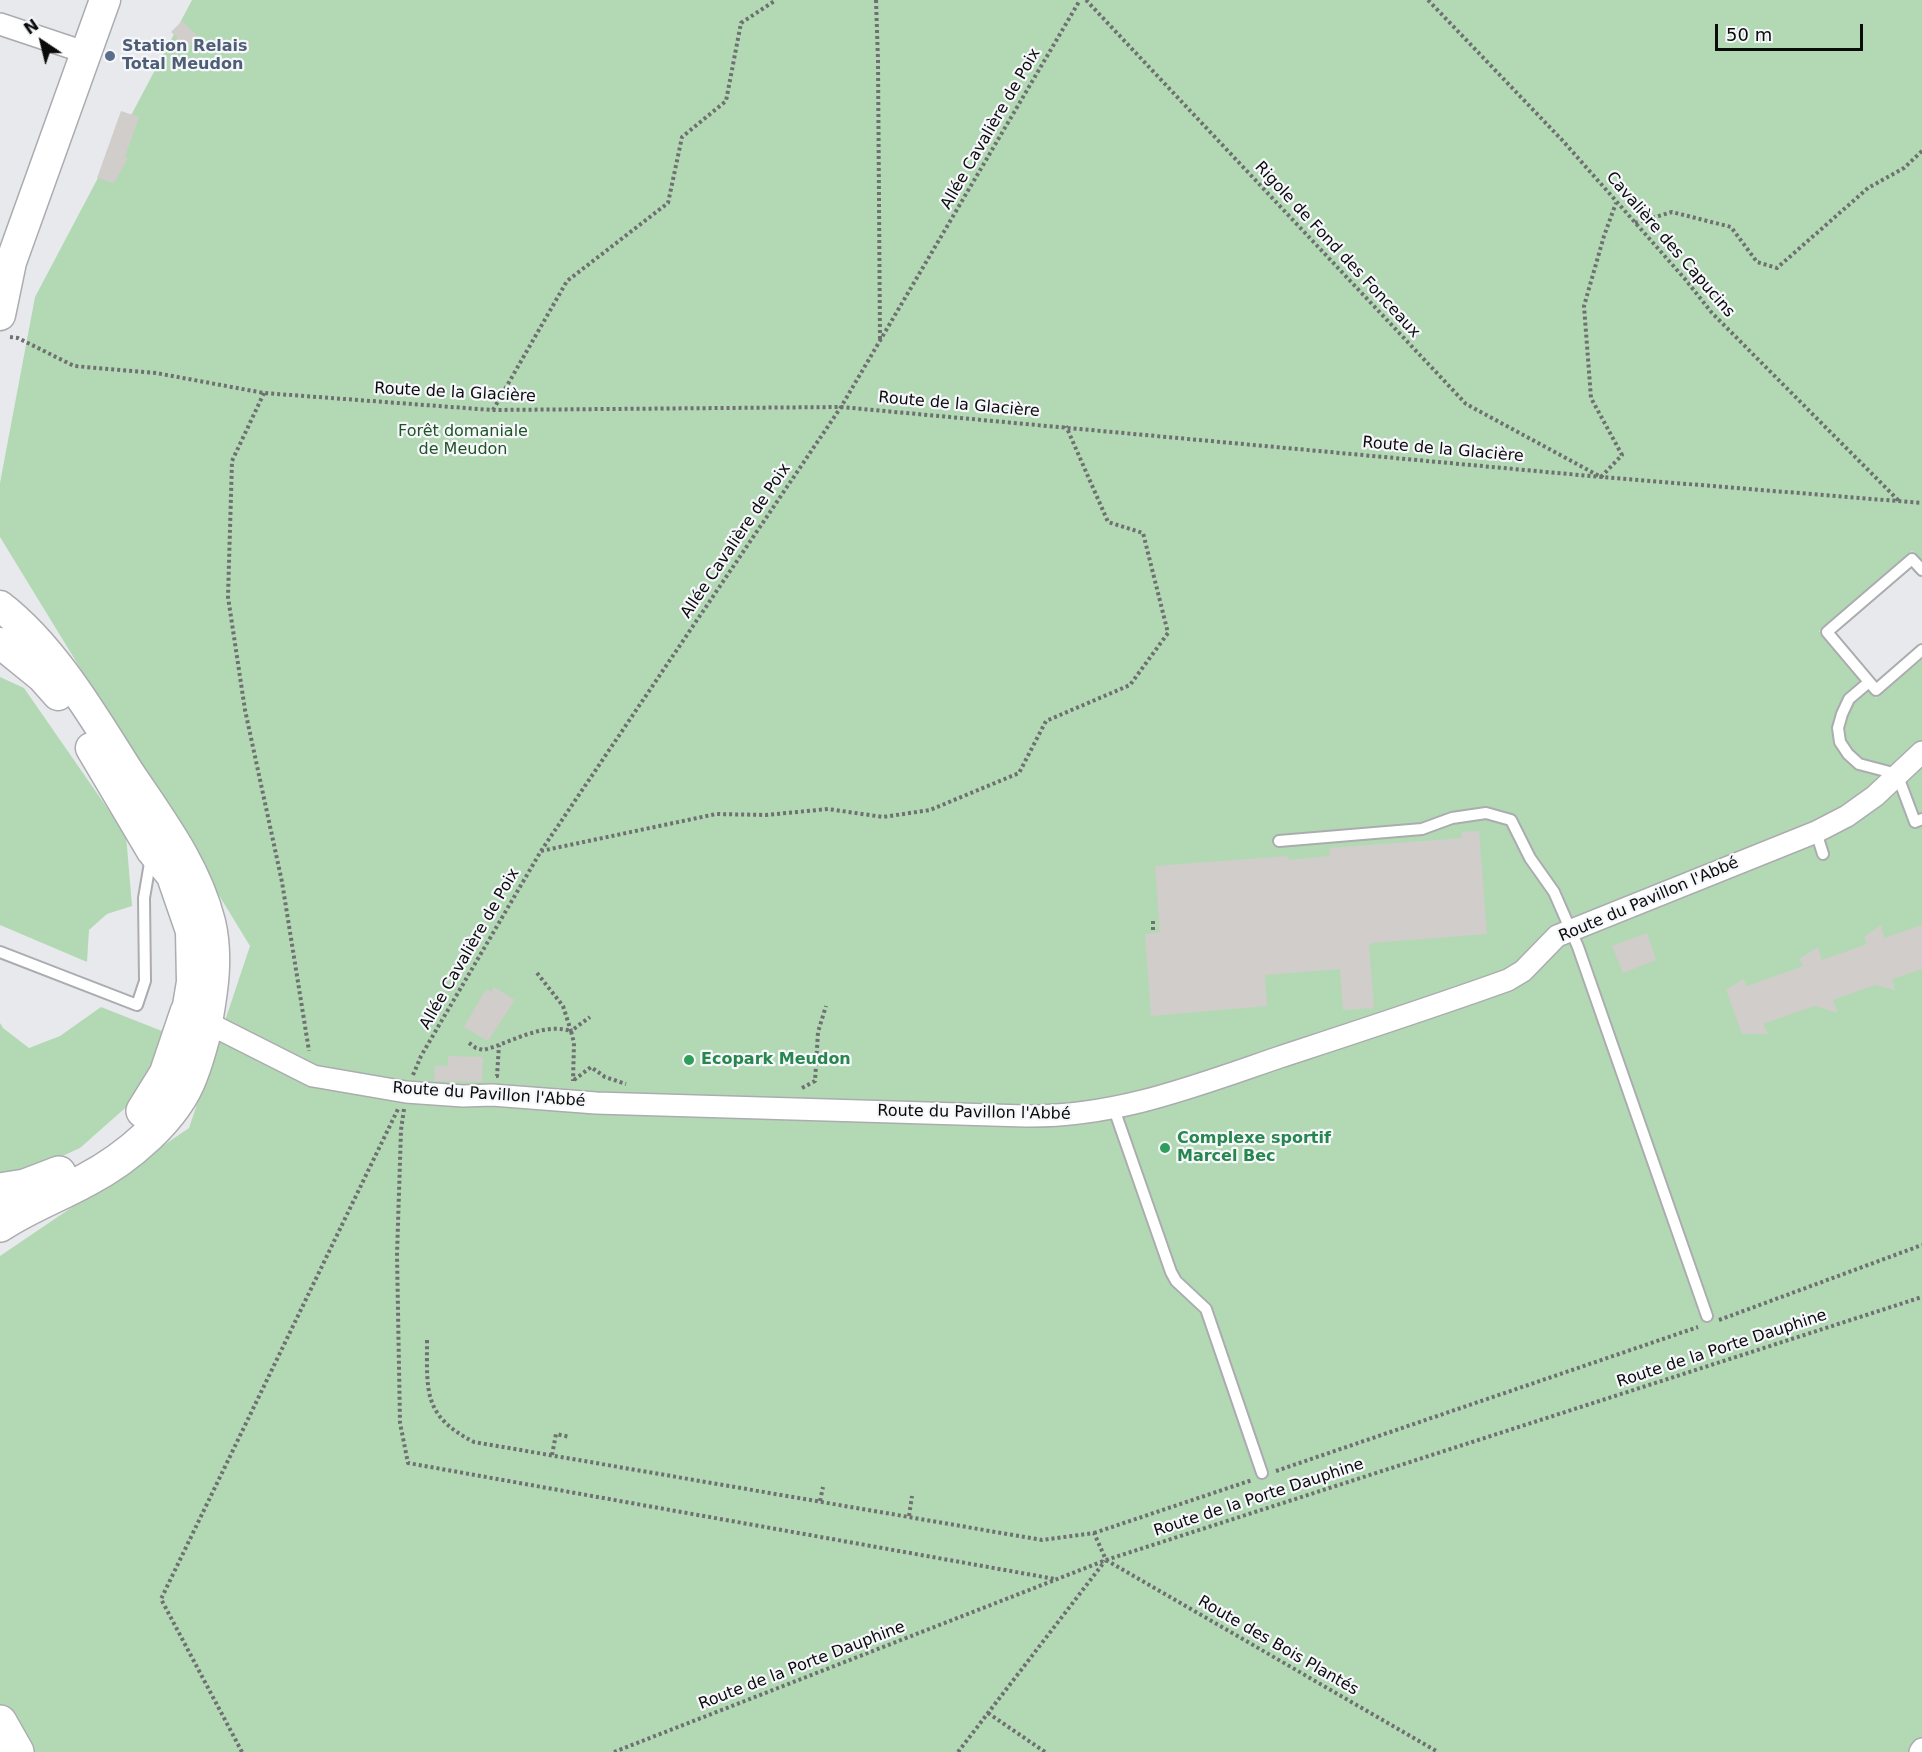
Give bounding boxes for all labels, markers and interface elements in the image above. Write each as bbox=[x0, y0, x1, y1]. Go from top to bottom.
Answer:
north arrow bbox=[12, 12, 72, 72]
scale bar bbox=[1718, 12, 1866, 50]
text: N bbox=[20, 15, 42, 38]
text: 50 m bbox=[1726, 24, 1772, 45]
place label: Station Relais Total Meudon bbox=[122, 37, 248, 75]
street label: Allée Cavalière de Poix bbox=[937, 45, 1045, 213]
marker: Station Relais Total Meudon bbox=[103, 49, 117, 63]
street label: Rigole de Fond des Fonceaux bbox=[1250, 158, 1424, 342]
street label: Cavalière des Capucins bbox=[1602, 168, 1738, 322]
street label: Route de la Glacière bbox=[374, 379, 536, 407]
street label: Route de la Glacière bbox=[878, 388, 1040, 422]
park label: Forêt domaniale de Meudon bbox=[398, 422, 528, 460]
street label: Route de la Glacière bbox=[1362, 433, 1524, 467]
street label: Allée Cavalière de Poix bbox=[677, 460, 795, 622]
street label: Route du Pavillon l'Abbé bbox=[1556, 853, 1742, 947]
street label: Allée Cavalière de Poix bbox=[416, 865, 524, 1033]
place label: Ecopark Meudon bbox=[701, 1050, 851, 1070]
marker: Ecopark Meudon bbox=[682, 1053, 696, 1067]
street label: Route du Pavillon l'Abbé bbox=[392, 1079, 586, 1111]
street label: Route du Pavillon l'Abbé bbox=[877, 1102, 1071, 1124]
place label: Complexe sportif Marcel Bec bbox=[1177, 1129, 1331, 1167]
marker: Complexe sportif Marcel Bec bbox=[1158, 1141, 1172, 1155]
street label: Route de la Porte Dauphine bbox=[1615, 1306, 1829, 1392]
street label: Route de la Porte Dauphine bbox=[1152, 1455, 1366, 1541]
street label: Route des Bois Plantés bbox=[1194, 1592, 1362, 1700]
street label: Route de la Porte Dauphine bbox=[696, 1618, 908, 1714]

